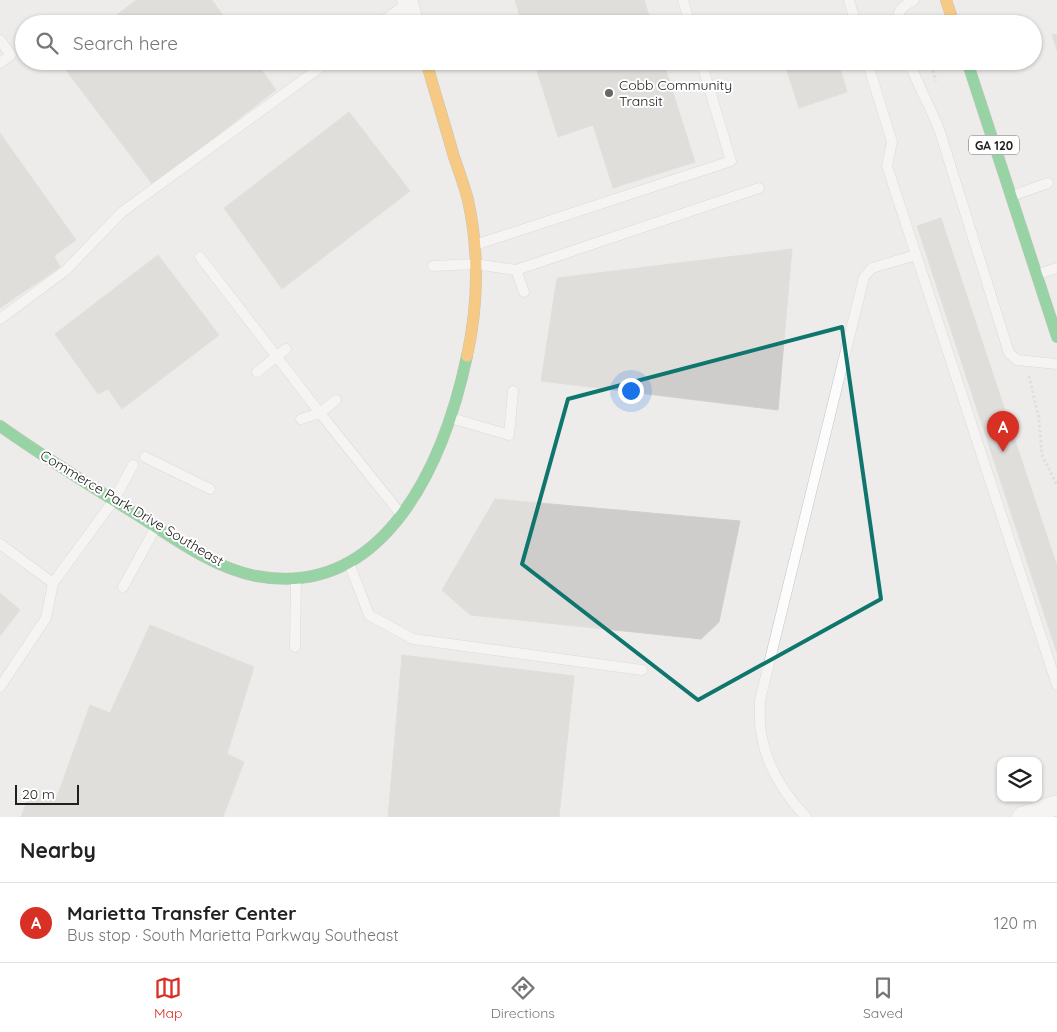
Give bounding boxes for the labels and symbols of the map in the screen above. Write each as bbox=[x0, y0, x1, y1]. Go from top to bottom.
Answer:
place label: Cobb Community Transit bbox=[619, 76, 732, 110]
marker: Cobb Community Transit bbox=[603, 87, 615, 99]
road number: GA 120 bbox=[969, 136, 1019, 154]
your location bbox=[618, 378, 644, 404]
pin: A bbox=[987, 411, 1019, 452]
street label: Commerce Park Drive Southeast bbox=[37, 446, 227, 570]
scale bar bbox=[15, 782, 79, 805]

